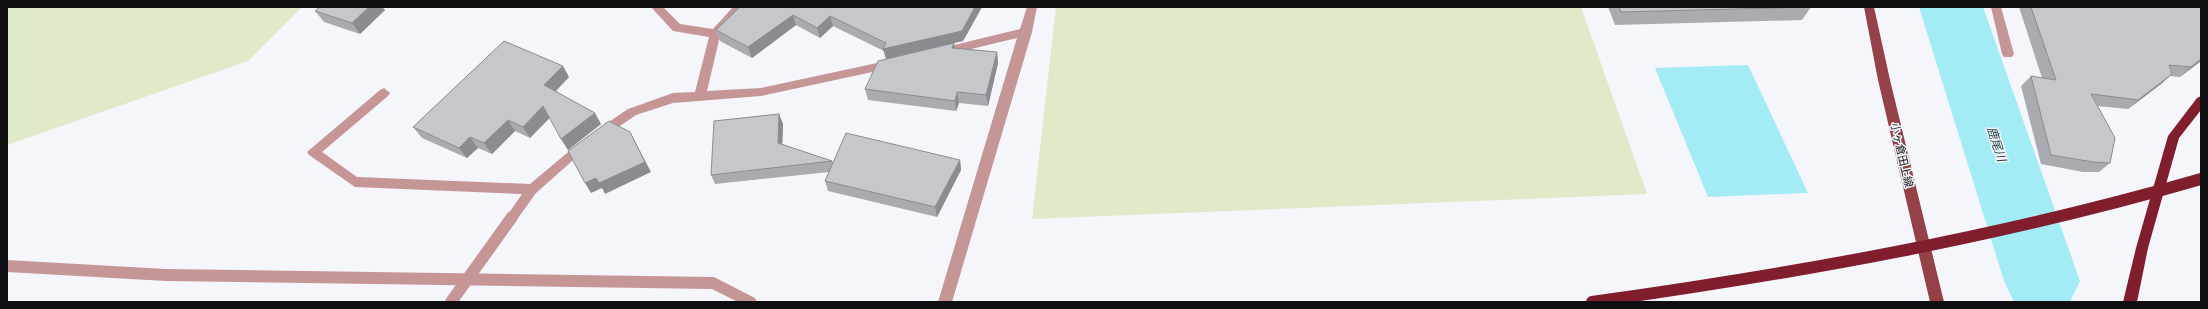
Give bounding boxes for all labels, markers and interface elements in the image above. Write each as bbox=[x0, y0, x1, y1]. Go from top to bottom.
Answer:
street label: 小ヶ倉田上線 bbox=[1888, 121, 1916, 189]
water label: 鹿尾川 bbox=[1984, 125, 2010, 165]

